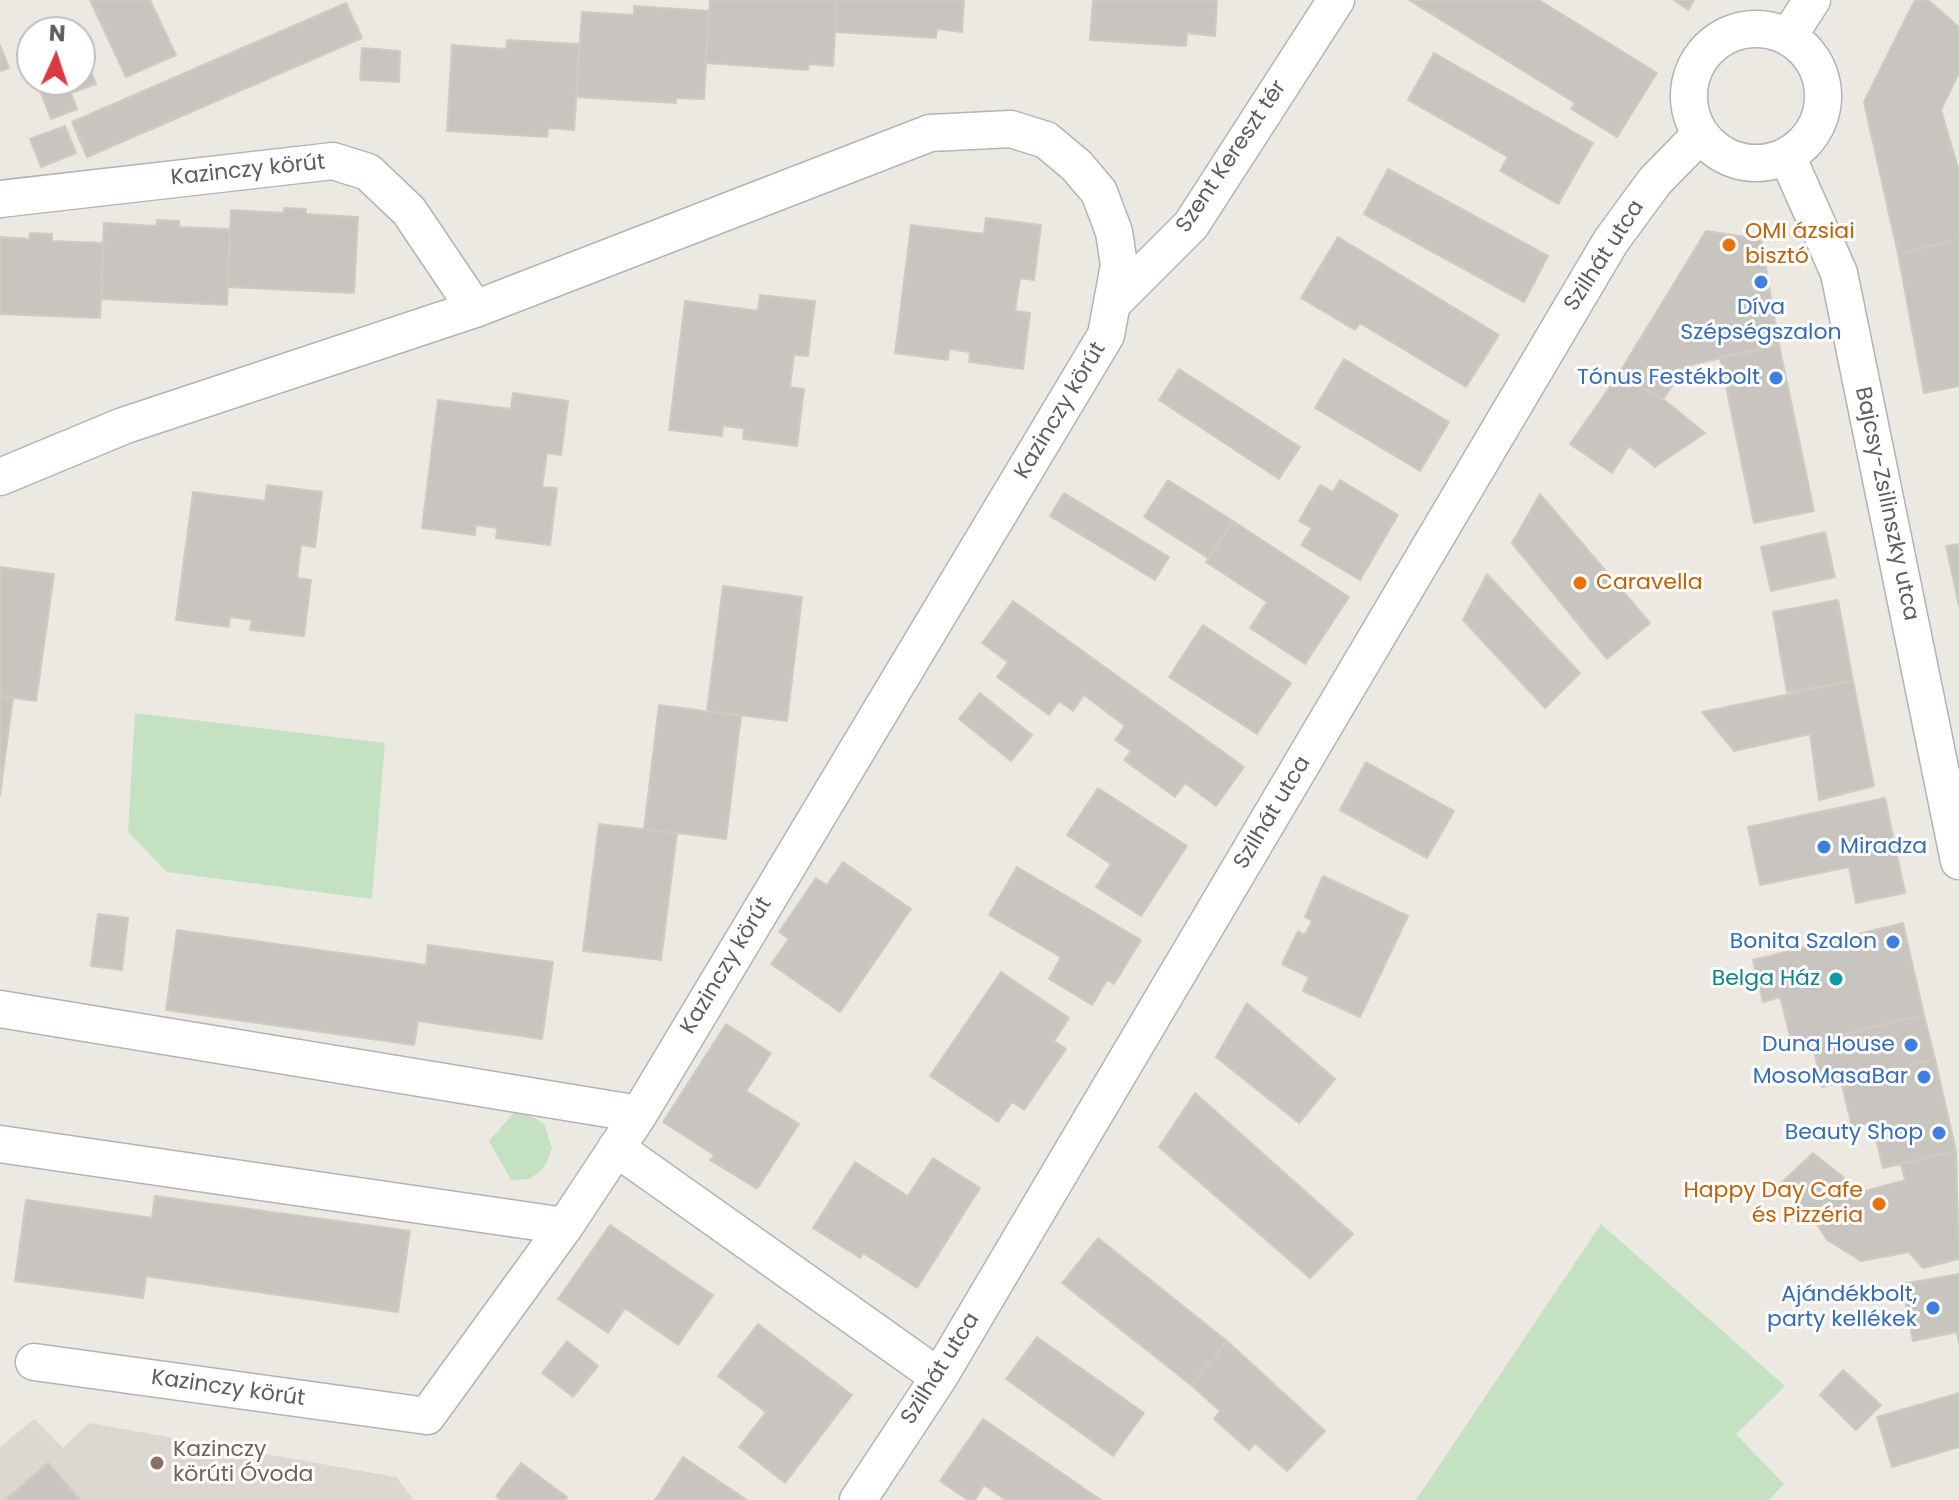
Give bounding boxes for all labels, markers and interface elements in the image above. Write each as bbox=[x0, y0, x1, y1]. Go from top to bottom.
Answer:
north arrow bbox=[16, 16, 96, 96]
text: N bbox=[48, 18, 66, 49]
street label: Szent Kereszt tér bbox=[1171, 76, 1293, 238]
street label: Kazinczy körút bbox=[170, 150, 326, 192]
street label: Szilhát utca bbox=[1559, 196, 1651, 316]
place label: OMI ázsiai bisztó bbox=[1745, 219, 1855, 270]
marker: OMI ázsiai bisztó bbox=[1720, 236, 1738, 254]
marker: Díva Szépségszalon bbox=[1752, 273, 1770, 291]
place label: Díva Szépségszalon bbox=[1680, 295, 1842, 346]
street label: Kazinczy körút bbox=[1010, 338, 1112, 484]
place label: Tónus Festékbolt bbox=[1577, 365, 1760, 391]
marker: Tónus Festékbolt bbox=[1767, 369, 1785, 387]
street label: Bajcsy-Zsilinszky utca bbox=[1848, 385, 1924, 623]
place label: Caravella bbox=[1596, 570, 1703, 596]
marker: Caravella bbox=[1571, 574, 1589, 592]
street label: Szilhát utca bbox=[1229, 752, 1317, 874]
place label: Miradza bbox=[1840, 834, 1927, 860]
marker: Miradza bbox=[1815, 838, 1833, 856]
street label: Kazinczy körút bbox=[676, 893, 778, 1039]
place label: Bonita Szalon bbox=[1730, 929, 1877, 955]
marker: Bonita Szalon bbox=[1884, 933, 1902, 951]
place label: Belga Ház bbox=[1712, 966, 1820, 992]
marker: Belga Ház bbox=[1827, 970, 1845, 988]
place label: Duna House bbox=[1762, 1032, 1895, 1058]
marker: Duna House bbox=[1902, 1036, 1920, 1054]
place label: MosoMasaBar bbox=[1753, 1064, 1908, 1090]
marker: MosoMasaBar bbox=[1915, 1068, 1933, 1086]
place label: Beauty Shop bbox=[1785, 1120, 1923, 1146]
marker: Beauty Shop bbox=[1930, 1124, 1948, 1142]
place label: Happy Day Cafe és Pizzéria bbox=[1683, 1178, 1863, 1230]
marker: Happy Day Cafe és Pizzéria bbox=[1870, 1195, 1888, 1213]
place label: Ajándékbolt, party kellékek bbox=[1767, 1282, 1917, 1334]
marker: Ajándékbolt, party kellékek bbox=[1924, 1299, 1942, 1317]
street label: Szilhát utca bbox=[896, 1308, 986, 1430]
street label: Kazinczy körút bbox=[149, 1365, 307, 1413]
place label: Kazinczy körúti Óvoda bbox=[173, 1437, 313, 1488]
marker: Kazinczy körúti Óvoda bbox=[148, 1454, 166, 1472]

